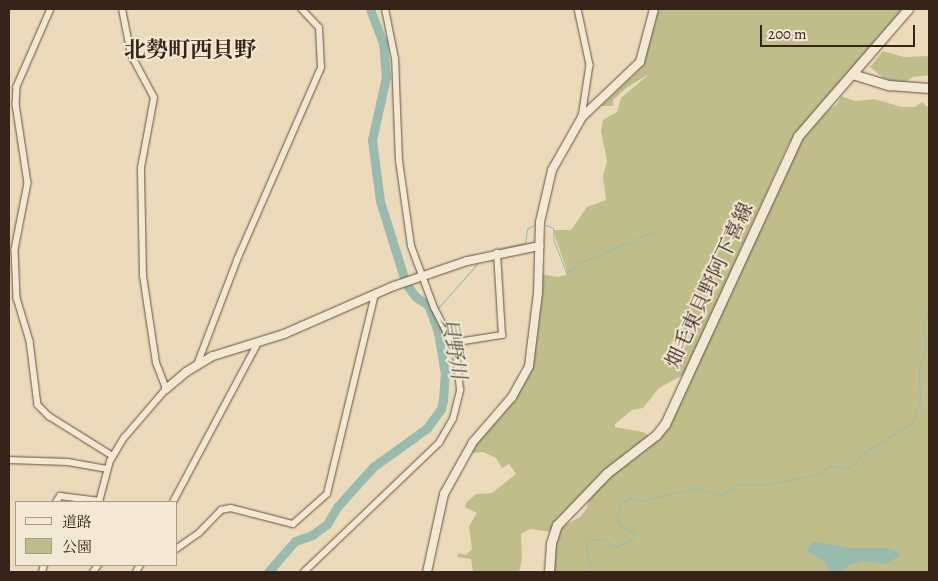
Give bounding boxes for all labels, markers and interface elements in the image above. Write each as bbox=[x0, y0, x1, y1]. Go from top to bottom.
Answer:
scale bar bbox=[763, 15, 918, 47]
text: 200 m bbox=[768, 24, 807, 44]
district label: 北勢町西貝野 bbox=[124, 38, 256, 64]
street label: 畑毛東貝野阿下喜線 bbox=[660, 198, 758, 372]
water label: 貝野川 bbox=[436, 315, 472, 381]
legend bbox=[15, 501, 178, 566]
text: 道路 bbox=[62, 512, 92, 532]
text: 公園 bbox=[62, 537, 92, 557]

